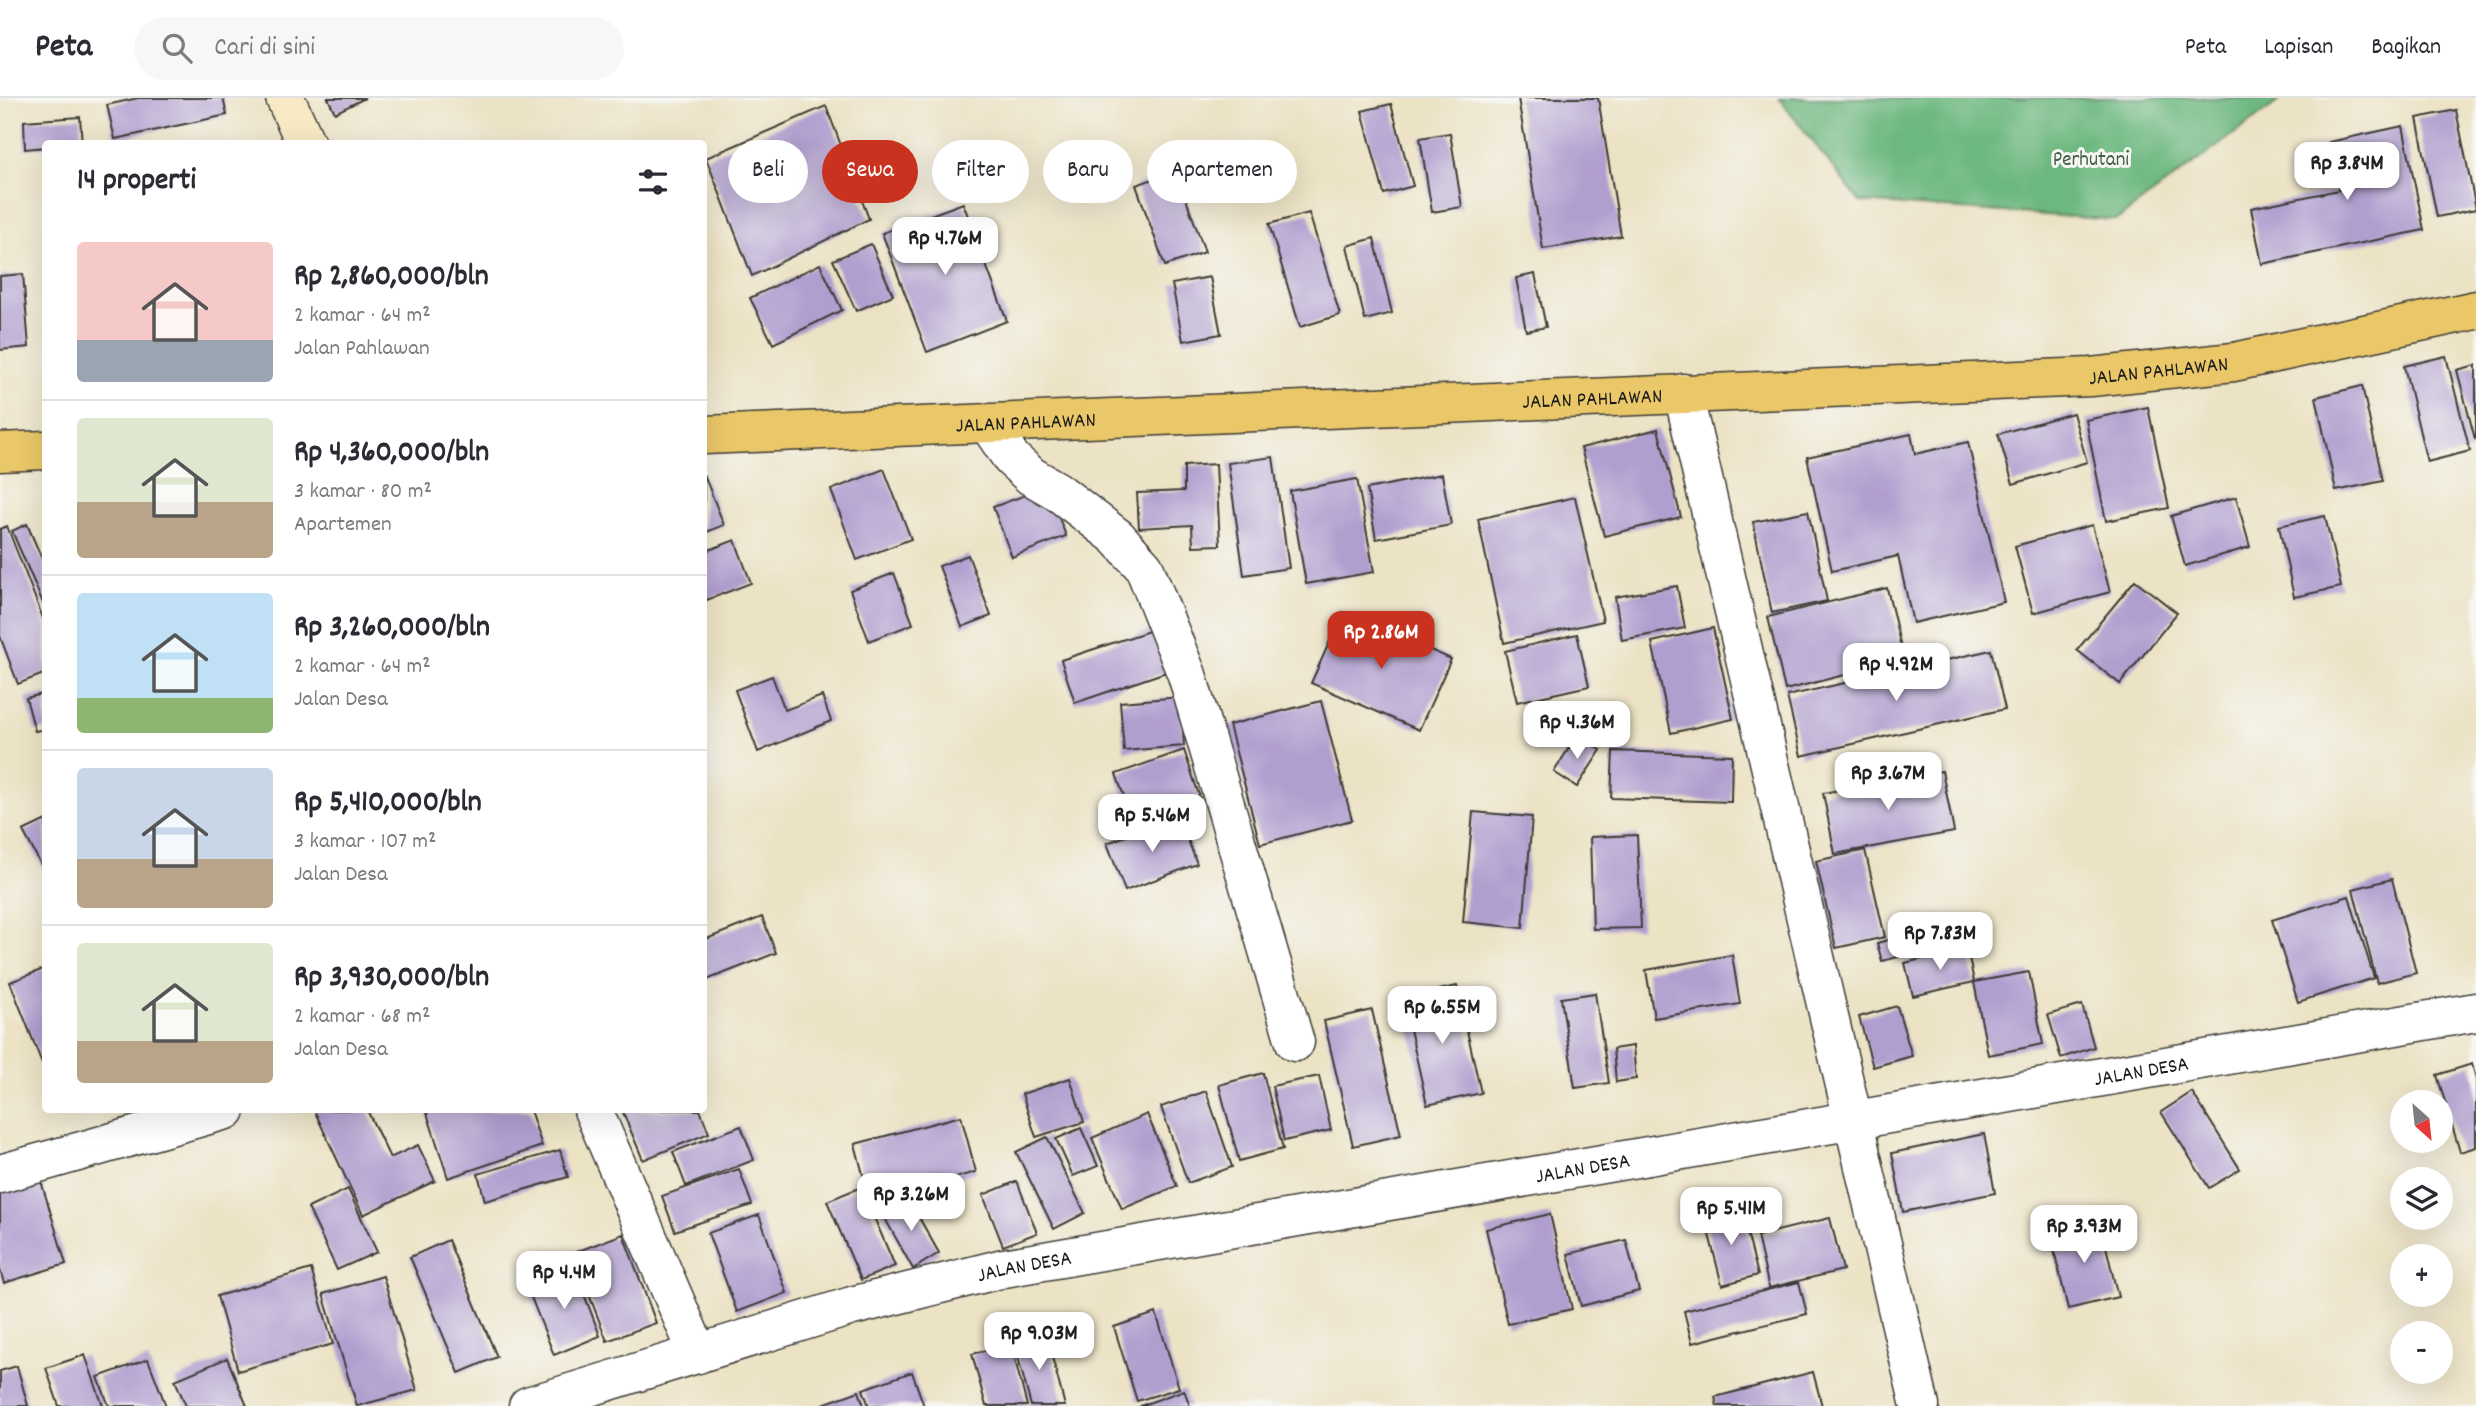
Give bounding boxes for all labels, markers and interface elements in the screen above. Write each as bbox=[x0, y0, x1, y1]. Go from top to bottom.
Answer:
search box bbox=[134, 17, 624, 80]
text: Peta bbox=[35, 25, 92, 72]
icon: search bbox=[158, 29, 196, 67]
text: Cari di sini bbox=[214, 30, 315, 67]
text: Peta bbox=[2185, 31, 2226, 65]
text: Lapisan bbox=[2264, 31, 2333, 65]
text: Bagikan bbox=[2371, 31, 2441, 65]
chip: Beli bbox=[728, 140, 808, 203]
chip: Sewa bbox=[822, 140, 918, 203]
chip: Filter bbox=[932, 140, 1029, 203]
chip: Baru bbox=[1043, 140, 1133, 203]
chip: Apartemen bbox=[1147, 140, 1297, 203]
pin: Rp 3.84M bbox=[2275, 142, 2419, 202]
park label: Perhutani bbox=[2053, 146, 2129, 176]
text: Rp 3.84M bbox=[2310, 148, 2384, 181]
text: 14 properti bbox=[77, 161, 196, 204]
icon: filters bbox=[634, 163, 672, 201]
pin: Rp 4.76M bbox=[873, 218, 1017, 277]
text: Rp 4.76M bbox=[908, 223, 982, 256]
text: Rp 2,860,000/bln bbox=[294, 257, 489, 300]
icon: home bbox=[133, 270, 217, 354]
text: 2 kamar · 64 m² bbox=[294, 300, 431, 333]
text: Jalan Pahlawan bbox=[294, 333, 430, 366]
street label: JALAN PAHLAWAN bbox=[2087, 351, 2230, 395]
street label: JALAN PAHLAWAN bbox=[1522, 383, 1663, 419]
street label: JALAN PAHLAWAN bbox=[955, 407, 1096, 442]
text: Rp 4,360,000/bln bbox=[294, 433, 489, 476]
icon: home bbox=[133, 446, 217, 530]
text: 3 kamar · 80 m² bbox=[294, 476, 432, 509]
text: Apartemen bbox=[294, 509, 392, 542]
text: Rp 3,260,000/bln bbox=[294, 608, 490, 651]
pin: Rp 2.86M bbox=[1309, 612, 1453, 671]
text: Rp 2.86M bbox=[1344, 617, 1418, 650]
icon: home bbox=[133, 621, 217, 705]
pin: Rp 4.92M bbox=[1824, 644, 1968, 703]
text: Rp 4.92M bbox=[1859, 649, 1933, 682]
text: 2 kamar · 64 m² bbox=[294, 651, 431, 684]
text: Jalan Desa bbox=[294, 684, 388, 717]
pin: Rp 4.36M bbox=[1505, 702, 1649, 761]
text: Rp 4.36M bbox=[1539, 707, 1615, 740]
pin: Rp 3.67M bbox=[1816, 752, 1960, 812]
text: Rp 3.67M bbox=[1851, 758, 1925, 791]
text: Rp 5,410,000/bln bbox=[294, 783, 482, 826]
pin: Rp 5.46M bbox=[1080, 794, 1224, 854]
icon: home bbox=[133, 796, 217, 880]
text: Rp 5.46M bbox=[1114, 800, 1190, 833]
text: 3 kamar · 107 m² bbox=[294, 826, 436, 859]
text: Jalan Desa bbox=[294, 859, 388, 892]
pin: Rp 7.83M bbox=[1868, 912, 2012, 972]
text: Rp 7.83M bbox=[1904, 918, 1976, 951]
text: Rp 3,930,000/bln bbox=[294, 958, 489, 1001]
icon: home bbox=[133, 971, 217, 1055]
pin: Rp 6.55M bbox=[1370, 986, 1514, 1046]
text: Rp 6.55M bbox=[1404, 992, 1480, 1025]
text: 2 kamar · 68 m² bbox=[294, 1001, 430, 1034]
text: Jalan Desa bbox=[294, 1034, 388, 1067]
street label: JALAN DESA bbox=[2092, 1050, 2191, 1096]
north arrow bbox=[2390, 1090, 2454, 1153]
map controls bbox=[2390, 1090, 2453, 1384]
street label: JALAN DESA bbox=[1533, 1147, 1633, 1193]
button: layers bbox=[2390, 1167, 2453, 1230]
pin: Rp 3.26M bbox=[839, 1174, 983, 1233]
text: Rp 3.26M bbox=[873, 1179, 949, 1212]
pin: Rp 5.41M bbox=[1659, 1188, 1803, 1247]
text: Rp 5.41M bbox=[1696, 1193, 1766, 1226]
pin: Rp 3.93M bbox=[2012, 1206, 2156, 1265]
text: Rp 3.93M bbox=[2046, 1211, 2122, 1244]
button: + bbox=[2390, 1244, 2453, 1307]
street label: JALAN DESA bbox=[974, 1245, 1074, 1292]
pin: Rp 4.4M bbox=[499, 1252, 629, 1311]
text: Rp 4.4M bbox=[532, 1257, 596, 1290]
pin: Rp 9.03M bbox=[967, 1312, 1111, 1372]
text: Rp 9.03M bbox=[1000, 1318, 1078, 1351]
button: − bbox=[2390, 1321, 2453, 1384]

